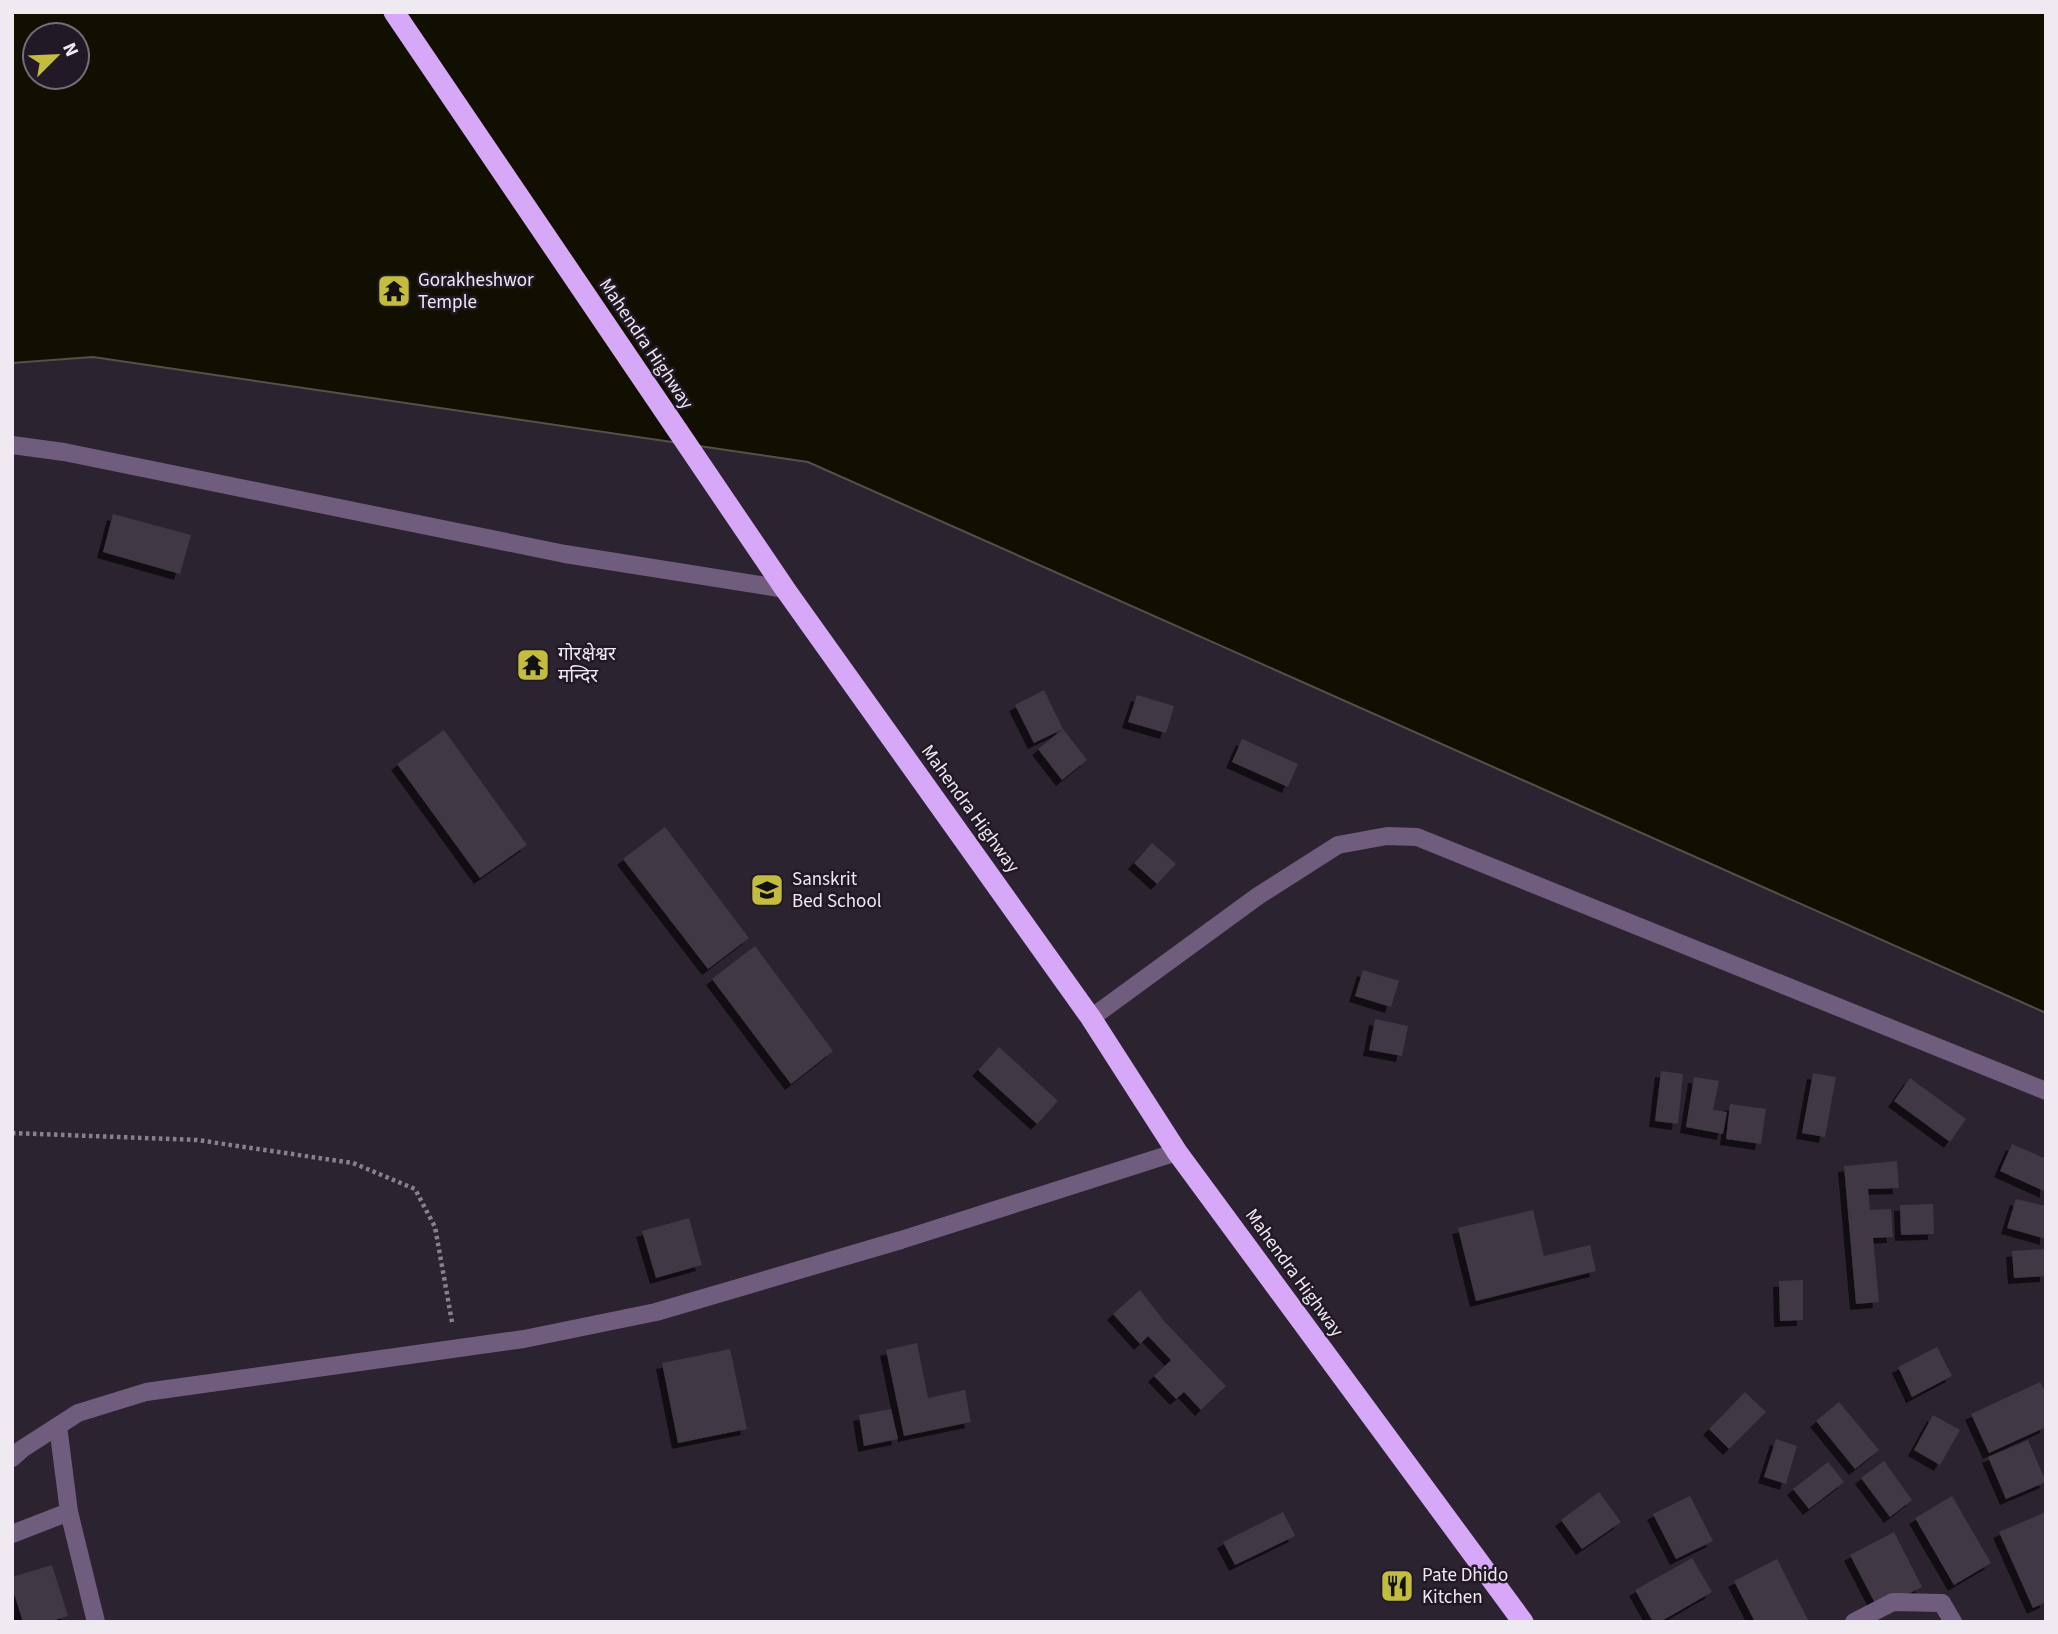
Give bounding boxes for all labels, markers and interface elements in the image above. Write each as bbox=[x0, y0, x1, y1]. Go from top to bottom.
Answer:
north arrow bbox=[21, 21, 91, 91]
text: N bbox=[55, 38, 85, 61]
place label: Gorakheshwor Temple bbox=[418, 267, 534, 316]
temple icon: Gorakheshwor Temple bbox=[375, 272, 413, 310]
street label: Mahendra Highway bbox=[592, 273, 700, 415]
place label: गोरक्षेश्वर मन्दिर bbox=[558, 641, 617, 690]
temple icon: गोरक्षेश्वर मन्दिर bbox=[514, 646, 552, 684]
street label: Mahendra Highway bbox=[914, 739, 1026, 879]
place label: Sanskrit Bed School bbox=[792, 866, 882, 915]
school or university icon: Sanskrit Bed School bbox=[748, 871, 786, 909]
street label: Mahendra Highway bbox=[1238, 1203, 1350, 1343]
place label: Pate Dhido Kitchen bbox=[1422, 1562, 1508, 1611]
restaurant icon: Pate Dhido Kitchen bbox=[1378, 1567, 1416, 1605]

